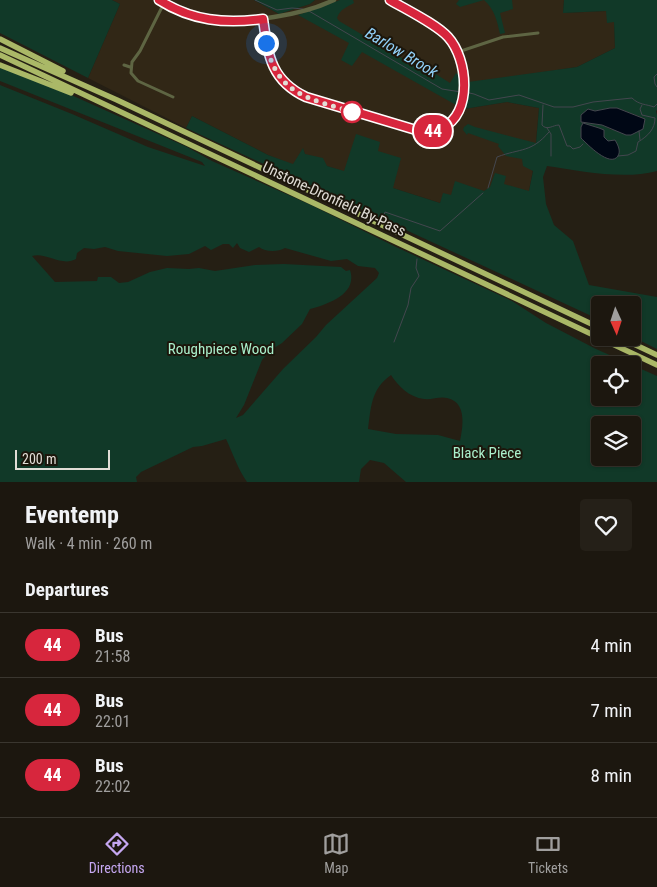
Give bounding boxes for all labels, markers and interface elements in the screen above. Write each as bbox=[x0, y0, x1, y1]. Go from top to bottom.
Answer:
water label: Barlow Brook bbox=[362, 23, 442, 82]
your location bbox=[254, 31, 279, 56]
unlabelled marker bbox=[341, 101, 363, 123]
line badge: 44 bbox=[410, 115, 456, 147]
text: 44 bbox=[424, 120, 442, 141]
street label: Unstone-Dronfield By-Pass bbox=[259, 158, 409, 240]
north arrow bbox=[591, 296, 641, 346]
map controls bbox=[591, 296, 641, 466]
park label: Roughpiece Wood bbox=[168, 340, 274, 358]
button: locate bbox=[591, 356, 641, 406]
button: layers bbox=[591, 416, 641, 466]
park label: Black Piece bbox=[453, 444, 521, 462]
scale bar bbox=[15, 447, 110, 470]
text: 200 m bbox=[22, 451, 57, 467]
button: heart bbox=[580, 499, 632, 551]
text: Eventemp bbox=[25, 501, 119, 529]
text: Walk · 4 min · 260 m bbox=[25, 534, 152, 553]
text: Departures bbox=[25, 578, 109, 601]
text: Bus bbox=[95, 624, 124, 647]
text: 44 bbox=[43, 634, 62, 655]
text: 4 min bbox=[590, 634, 632, 657]
text: 21:58 bbox=[95, 647, 130, 666]
text: Bus bbox=[95, 689, 124, 712]
text: 44 bbox=[43, 699, 62, 720]
text: 7 min bbox=[590, 699, 632, 722]
text: 22:01 bbox=[95, 712, 130, 731]
text: Bus bbox=[95, 754, 124, 777]
text: 44 bbox=[43, 764, 62, 785]
text: 8 min bbox=[590, 764, 632, 787]
text: 22:02 bbox=[95, 777, 130, 796]
tab: Directions bbox=[89, 830, 145, 876]
tab: Map bbox=[322, 830, 350, 876]
tab: Tickets bbox=[528, 830, 568, 876]

